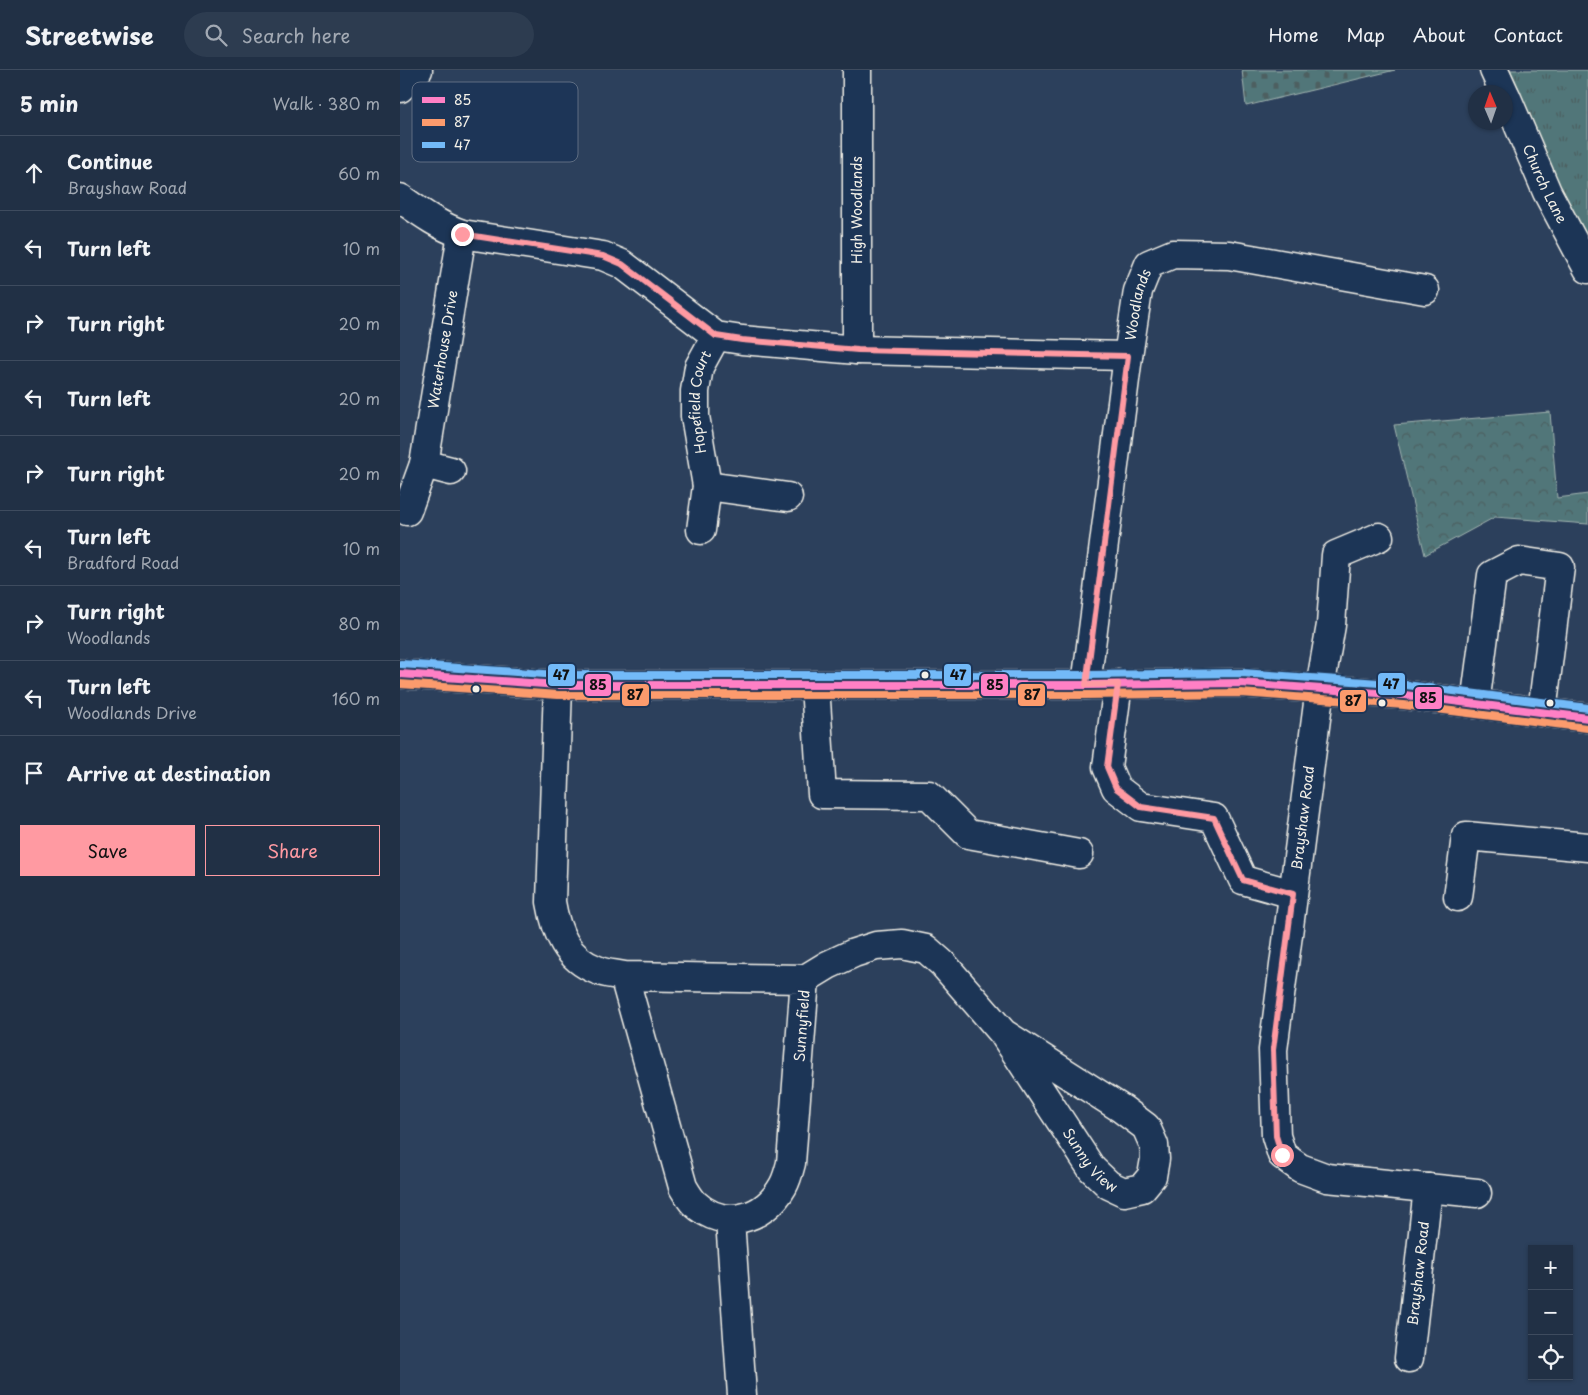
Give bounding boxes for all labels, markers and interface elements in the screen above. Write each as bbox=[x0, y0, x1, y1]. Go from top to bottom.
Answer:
search box bbox=[184, 12, 534, 57]
text: Streetwise bbox=[25, 17, 154, 53]
icon: search bbox=[202, 21, 230, 49]
text: Search here bbox=[242, 21, 350, 49]
text: Home bbox=[1268, 21, 1318, 48]
text: Map bbox=[1346, 21, 1385, 48]
text: About bbox=[1413, 21, 1465, 48]
text: Contact bbox=[1493, 21, 1563, 48]
legend bbox=[412, 82, 578, 162]
north arrow bbox=[1468, 85, 1513, 130]
text: 5 min bbox=[20, 87, 78, 119]
text: 85 bbox=[454, 89, 471, 110]
text: Walk · 380 m bbox=[273, 91, 380, 115]
text: 87 bbox=[454, 111, 470, 132]
text: 47 bbox=[454, 134, 471, 155]
street label: Church Lane bbox=[1518, 141, 1573, 227]
text: Continue bbox=[67, 147, 153, 175]
street label: High Woodlands bbox=[846, 156, 867, 264]
icon: ahead bbox=[20, 159, 48, 187]
text: 60 m bbox=[338, 161, 380, 185]
text: Brayshaw Road bbox=[67, 175, 187, 199]
route end bbox=[451, 223, 474, 246]
icon: left bbox=[20, 234, 48, 262]
text: Turn left bbox=[67, 234, 151, 262]
text: 10 m bbox=[343, 236, 380, 260]
street label: Woodlands bbox=[1120, 265, 1156, 342]
street label: Waterhouse Drive bbox=[422, 289, 463, 410]
icon: right bbox=[20, 309, 48, 337]
text: Turn right bbox=[67, 309, 165, 337]
text: 20 m bbox=[339, 311, 380, 335]
street label: Hopefield Court bbox=[684, 346, 716, 455]
icon: left bbox=[20, 384, 48, 412]
text: Turn left bbox=[67, 384, 151, 412]
text: 20 m bbox=[339, 386, 380, 410]
icon: right bbox=[20, 459, 48, 487]
text: Turn right bbox=[67, 459, 165, 487]
text: 20 m bbox=[339, 461, 380, 485]
text: Turn left bbox=[67, 522, 151, 550]
icon: left bbox=[20, 534, 48, 562]
text: 10 m bbox=[343, 536, 380, 560]
text: Bradford Road bbox=[67, 550, 179, 574]
text: Turn right bbox=[67, 597, 165, 625]
icon: right bbox=[20, 609, 48, 637]
text: 80 m bbox=[338, 611, 380, 635]
text: Woodlands bbox=[67, 625, 150, 649]
line badge: 47 bbox=[547, 663, 576, 687]
line badge: 47 bbox=[943, 663, 972, 687]
text: 47 bbox=[553, 664, 570, 685]
text: 47 bbox=[950, 664, 967, 685]
unlabelled marker bbox=[920, 670, 930, 680]
text: Turn left bbox=[67, 672, 151, 700]
line badge: 47 bbox=[1377, 672, 1406, 696]
line badge: 85 bbox=[584, 673, 612, 697]
line badge: 85 bbox=[980, 673, 1009, 697]
text: 47 bbox=[1383, 673, 1400, 694]
text: 85 bbox=[589, 674, 607, 695]
text: 85 bbox=[986, 674, 1004, 695]
line badge: 87 bbox=[621, 683, 650, 707]
line badge: 87 bbox=[1017, 683, 1046, 707]
icon: left bbox=[20, 684, 48, 712]
unlabelled marker bbox=[471, 684, 481, 694]
text: 87 bbox=[627, 684, 644, 705]
text: 87 bbox=[1024, 684, 1041, 705]
text: 160 m bbox=[332, 686, 380, 710]
line badge: 85 bbox=[1414, 686, 1443, 710]
text: 85 bbox=[1419, 687, 1437, 708]
line badge: 87 bbox=[1339, 689, 1367, 713]
text: 87 bbox=[1345, 690, 1362, 711]
unlabelled marker bbox=[1377, 698, 1387, 708]
unlabelled marker bbox=[1545, 698, 1555, 708]
text: Woodlands Drive bbox=[67, 700, 197, 724]
icon: arrive bbox=[20, 759, 48, 787]
text: Arrive at destination bbox=[67, 759, 271, 787]
street label: Brayshaw Road bbox=[1286, 765, 1319, 871]
button: Save bbox=[20, 825, 195, 876]
button: Share bbox=[205, 825, 380, 876]
street label: Sunnyfield bbox=[789, 989, 814, 1063]
street label: Sunny View bbox=[1058, 1124, 1121, 1198]
route start bbox=[1271, 1144, 1294, 1167]
street label: Brayshaw Road bbox=[1402, 1220, 1434, 1327]
map controls bbox=[1528, 1245, 1573, 1380]
button: + bbox=[1528, 1245, 1573, 1290]
button: − bbox=[1528, 1290, 1573, 1335]
button: locate bbox=[1528, 1335, 1573, 1380]

